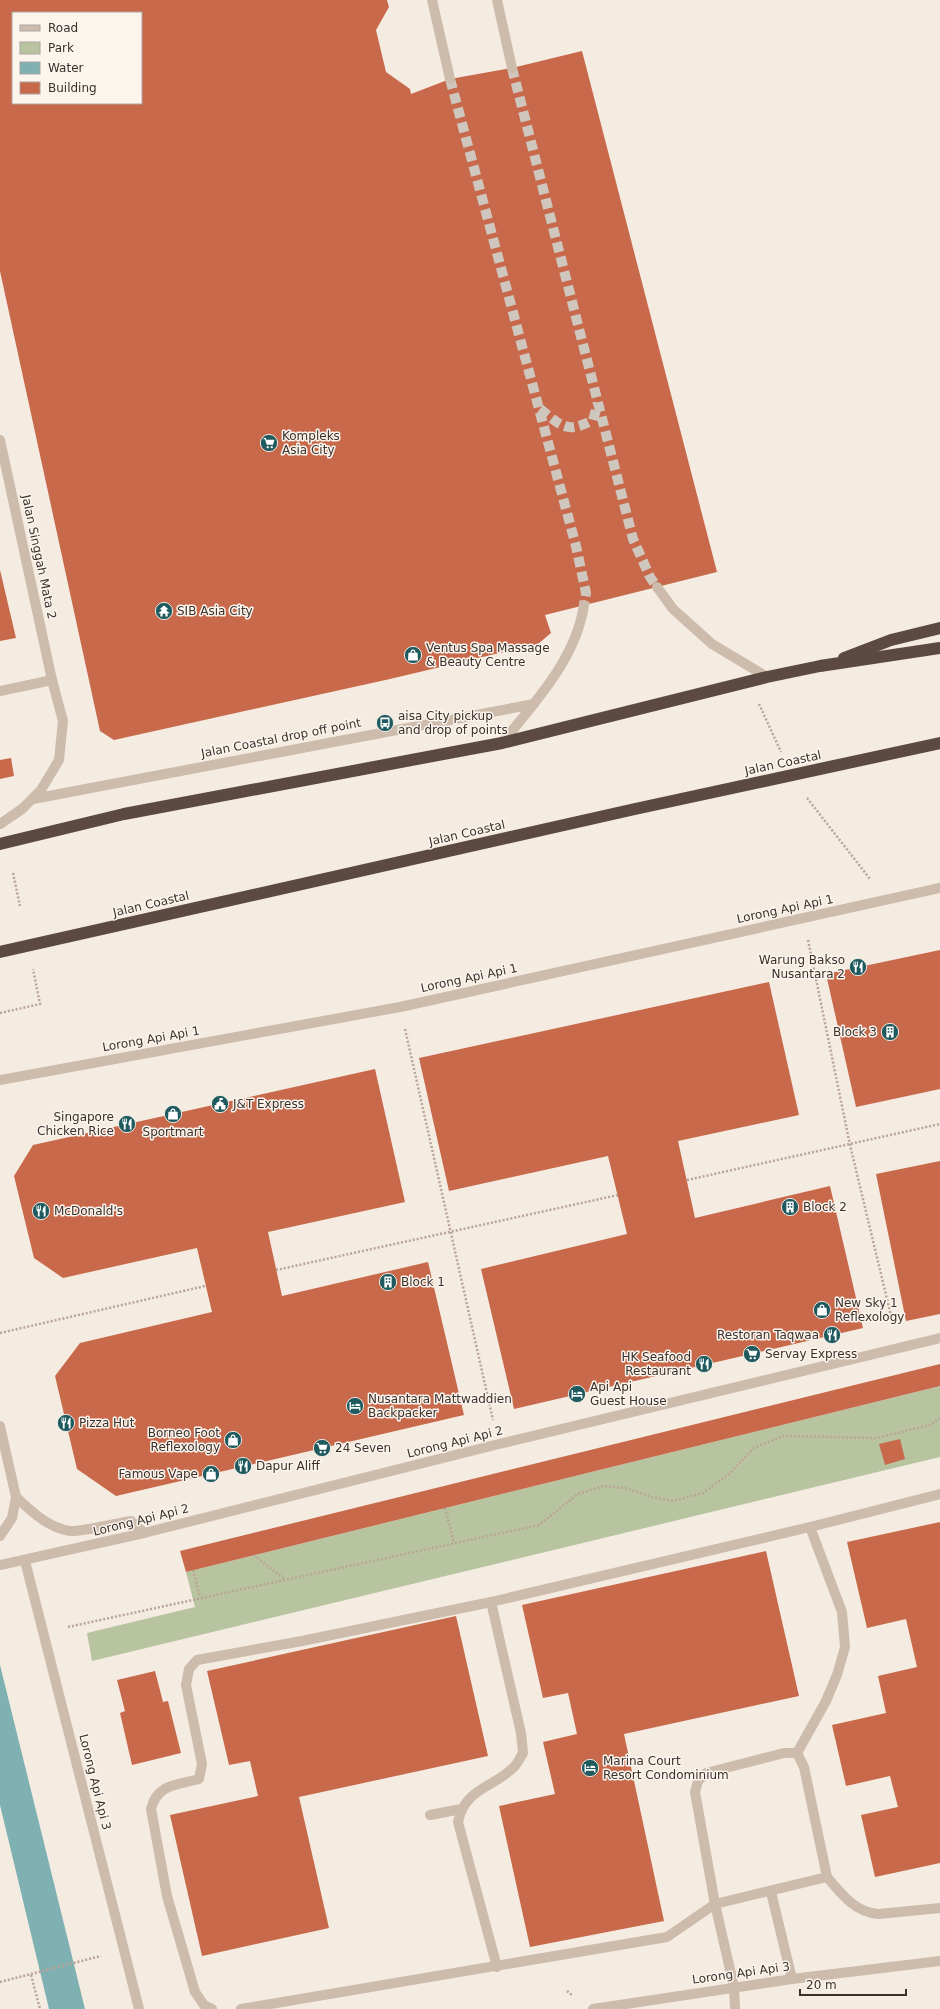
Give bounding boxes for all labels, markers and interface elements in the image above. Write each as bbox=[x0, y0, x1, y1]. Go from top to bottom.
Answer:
legend bbox=[12, 12, 142, 104]
text: Road bbox=[48, 21, 78, 35]
text: Park bbox=[48, 41, 74, 55]
text: Water bbox=[48, 61, 84, 75]
text: Building bbox=[48, 81, 97, 95]
place label: Kompleks Asia City bbox=[282, 429, 340, 457]
supermarket icon: Kompleks Asia City bbox=[259, 433, 279, 453]
street label: Jalan Singgah Mata 2 bbox=[19, 493, 59, 620]
temple icon: SIB Asia City bbox=[154, 601, 174, 621]
place label: SIB Asia City bbox=[177, 604, 253, 618]
place label: Ventus Spa Massage & Beauty Centre bbox=[426, 641, 550, 669]
shop icon: Ventus Spa Massage & Beauty Centre bbox=[403, 645, 423, 665]
place label: aisa City pickup and drop of points bbox=[398, 709, 508, 737]
bus stop icon: aisa City pickup and drop of points bbox=[375, 713, 395, 733]
street label: Jalan Coastal drop off point bbox=[199, 716, 362, 761]
street label: Jalan Coastal bbox=[743, 748, 822, 778]
street label: Jalan Coastal bbox=[427, 817, 506, 849]
street label: Jalan Coastal bbox=[111, 888, 190, 920]
street label: Lorong Api Api 1 bbox=[735, 892, 835, 926]
place label: Warung Bakso Nusantara 2 bbox=[759, 953, 845, 981]
restaurant icon: Warung Bakso Nusantara 2 bbox=[848, 957, 868, 977]
street label: Lorong Api Api 1 bbox=[419, 961, 519, 995]
building icon: Block 3 bbox=[880, 1022, 900, 1042]
street label: Lorong Api Api 1 bbox=[101, 1024, 201, 1054]
place label: Block 3 bbox=[833, 1025, 877, 1039]
public building icon: J&T Express bbox=[210, 1094, 230, 1114]
place label: J&T Express bbox=[232, 1097, 304, 1111]
shop icon: Sportmart bbox=[163, 1104, 183, 1124]
place label: Singapore Chicken Rice bbox=[37, 1110, 114, 1138]
restaurant icon: Singapore Chicken Rice bbox=[117, 1114, 137, 1134]
place label: Sportmart bbox=[143, 1125, 204, 1139]
building icon: Block 2 bbox=[780, 1197, 800, 1217]
place label: Block 2 bbox=[803, 1200, 847, 1214]
restaurant icon: McDonald's bbox=[31, 1201, 51, 1221]
place label: McDonald's bbox=[54, 1204, 123, 1218]
building icon: Block 1 bbox=[378, 1272, 398, 1292]
place label: Block 1 bbox=[401, 1275, 445, 1289]
place label: New Sky 1 Reflexology bbox=[835, 1296, 904, 1324]
shop icon: New Sky 1 Reflexology bbox=[812, 1300, 832, 1320]
restaurant icon: Restoran Taqwaa bbox=[822, 1325, 842, 1345]
place label: Restoran Taqwaa bbox=[717, 1328, 819, 1342]
supermarket icon: Servay Express bbox=[742, 1344, 762, 1364]
place label: Servay Express bbox=[765, 1347, 857, 1361]
place label: HK Seafood Restaurant bbox=[621, 1350, 691, 1378]
restaurant icon: HK Seafood Restaurant bbox=[694, 1354, 714, 1374]
place label: Api Api Guest House bbox=[590, 1380, 667, 1408]
hotel icon: Api Api Guest House bbox=[567, 1384, 587, 1404]
place label: Nusantara Mattwaddien Backpacker bbox=[368, 1392, 512, 1420]
hotel icon: Nusantara Mattwaddien Backpacker bbox=[345, 1396, 365, 1416]
restaurant icon: Pizza Hut bbox=[56, 1413, 76, 1433]
place label: Pizza Hut bbox=[79, 1416, 135, 1430]
street label: Lorong Api Api 2 bbox=[406, 1423, 504, 1461]
place label: Borneo Foot Reflexology bbox=[148, 1426, 220, 1454]
shop icon: Borneo Foot Reflexology bbox=[223, 1430, 243, 1450]
supermarket icon: 24 Seven bbox=[312, 1438, 332, 1458]
place label: 24 Seven bbox=[335, 1441, 391, 1455]
restaurant icon: Dapur Aliff bbox=[233, 1456, 253, 1476]
place label: Dapur Aliff bbox=[256, 1459, 320, 1473]
shop icon: Famous Vape bbox=[201, 1464, 221, 1484]
place label: Famous Vape bbox=[119, 1467, 198, 1481]
street label: Lorong Api Api 2 bbox=[92, 1501, 190, 1539]
street label: Lorong Api Api 3 bbox=[76, 1733, 114, 1831]
place label: Marina Court Resort Condominium bbox=[603, 1754, 729, 1782]
hotel icon: Marina Court Resort Condominium bbox=[580, 1758, 600, 1778]
street label: Lorong Api Api 3 bbox=[691, 1959, 791, 1987]
scale bar bbox=[800, 1971, 906, 1997]
text: 20 m bbox=[806, 1978, 837, 1992]

